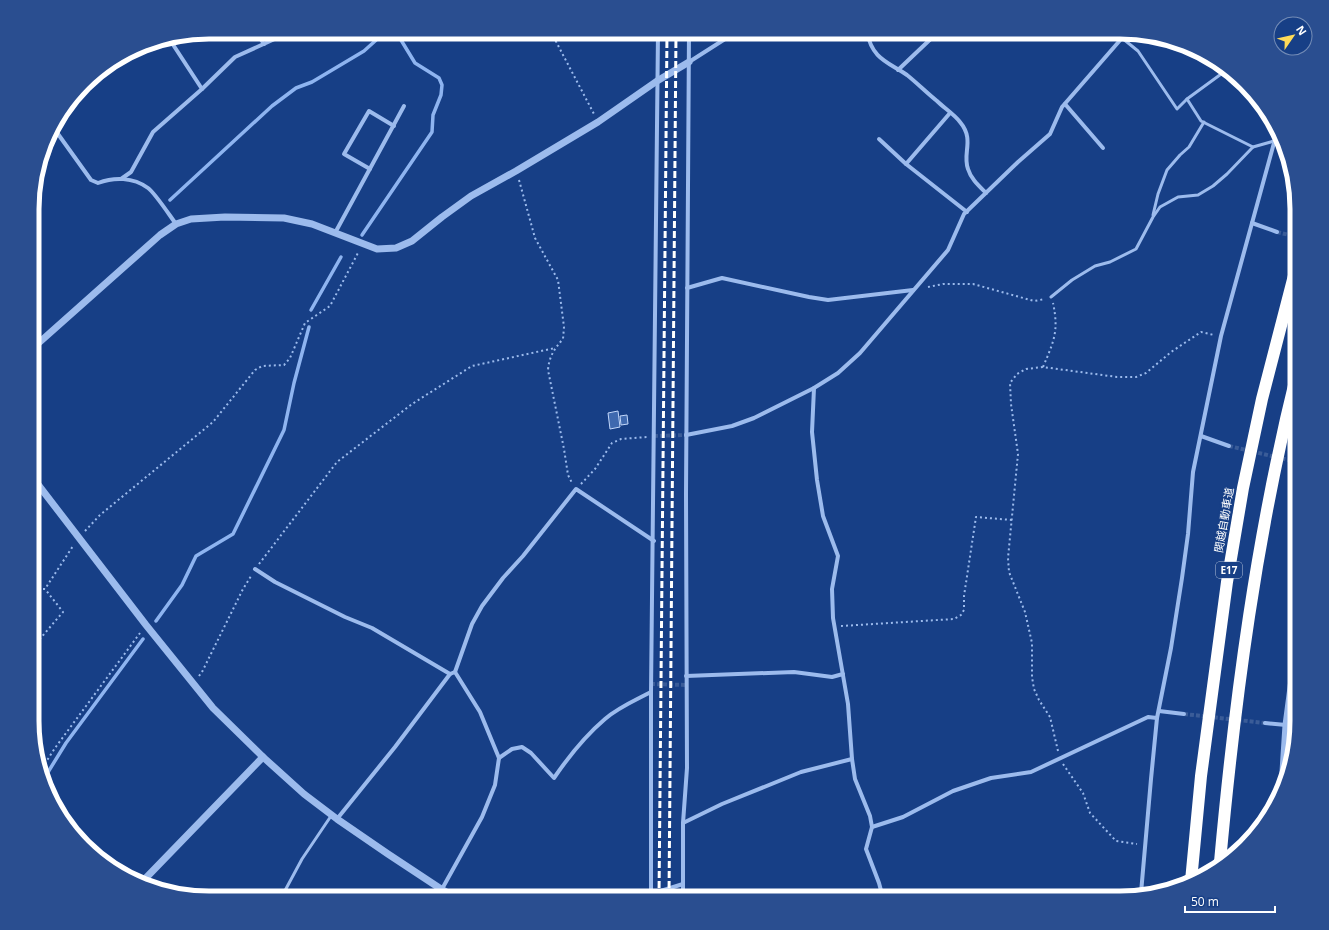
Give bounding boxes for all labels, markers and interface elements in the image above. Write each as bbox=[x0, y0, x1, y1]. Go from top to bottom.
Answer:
north arrow bbox=[1273, 16, 1313, 56]
text: N bbox=[1293, 22, 1310, 38]
street label: 関越自動車道 bbox=[1210, 486, 1237, 554]
road number: E17 bbox=[1216, 562, 1242, 578]
scale bar bbox=[1185, 888, 1275, 914]
text: 50 m bbox=[1191, 893, 1219, 910]

